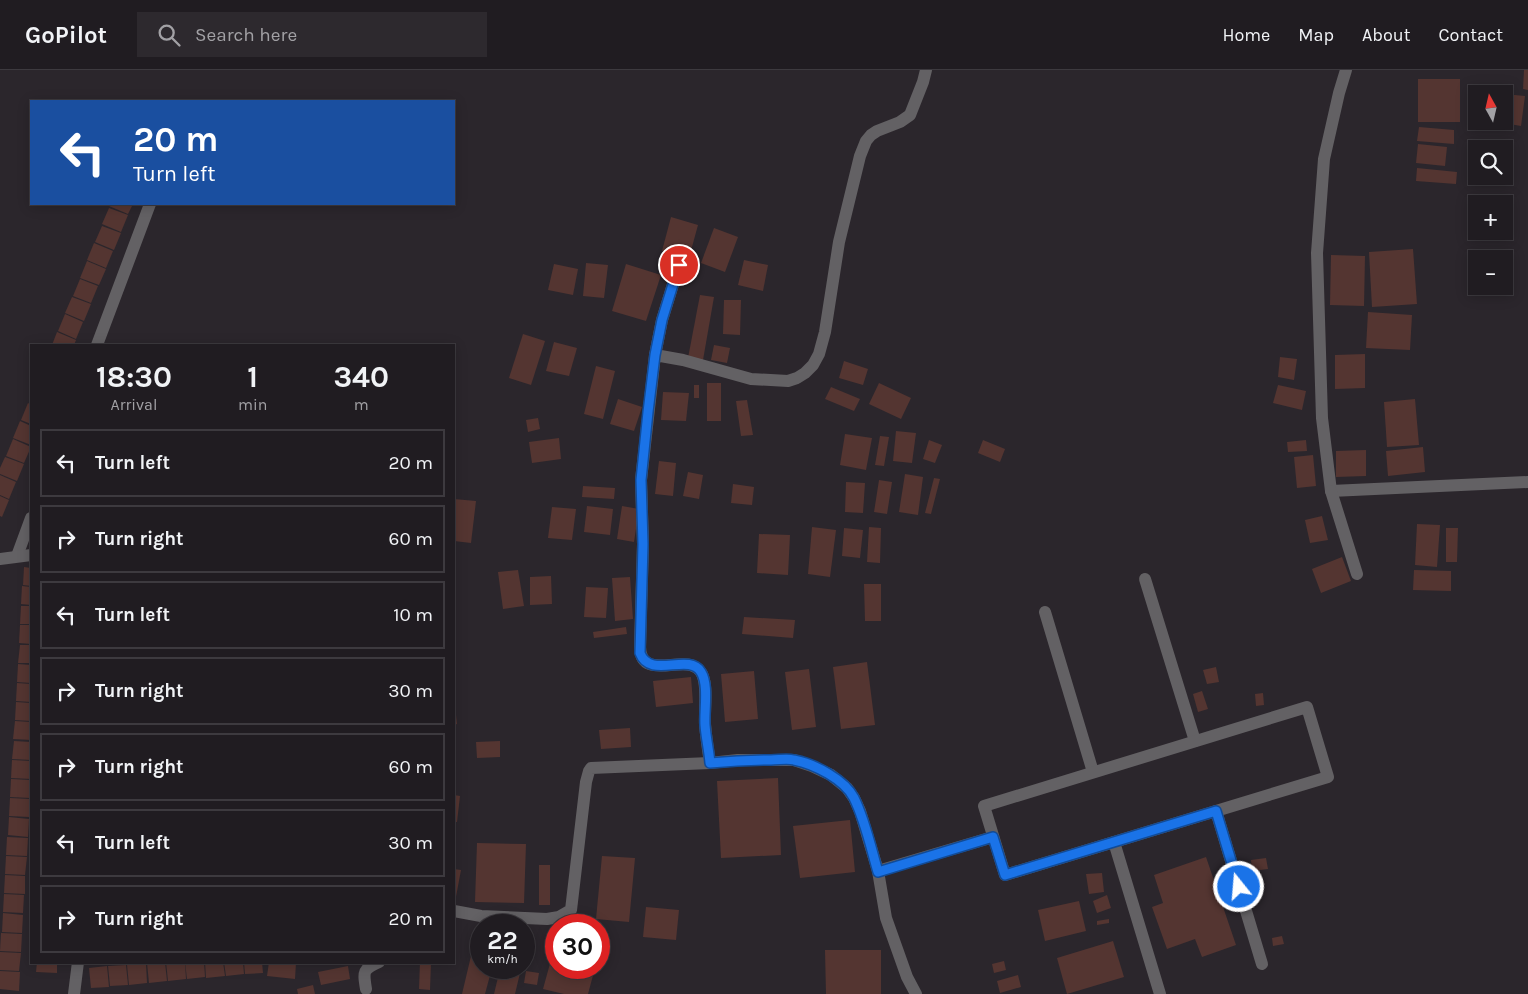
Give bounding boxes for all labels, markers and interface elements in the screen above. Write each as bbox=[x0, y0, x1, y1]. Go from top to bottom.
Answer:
search box bbox=[137, 12, 487, 57]
text: GoPilot bbox=[25, 21, 107, 49]
icon: search bbox=[155, 21, 183, 49]
text: Search here bbox=[195, 24, 297, 46]
text: Home bbox=[1222, 24, 1270, 46]
text: Map bbox=[1298, 24, 1334, 46]
text: About bbox=[1362, 24, 1411, 46]
text: Contact bbox=[1439, 24, 1503, 46]
north arrow bbox=[1468, 85, 1512, 130]
map controls bbox=[1468, 85, 1513, 295]
text: 20 m bbox=[133, 119, 218, 160]
icon: left bbox=[50, 120, 115, 185]
button: search bbox=[1468, 140, 1513, 185]
text: Turn left bbox=[133, 161, 216, 187]
button: + bbox=[1468, 195, 1513, 240]
pin bbox=[658, 244, 700, 286]
button: − bbox=[1468, 250, 1513, 295]
icon: arrive bbox=[665, 251, 693, 279]
text: 18:30 bbox=[96, 359, 172, 395]
text: 1 bbox=[247, 359, 258, 395]
text: 340 bbox=[333, 359, 389, 395]
text: Arrival bbox=[111, 395, 157, 414]
text: min bbox=[238, 395, 267, 414]
text: m bbox=[354, 395, 369, 414]
icon: left bbox=[52, 449, 80, 477]
text: Turn left bbox=[95, 452, 170, 474]
text: 20 m bbox=[388, 452, 433, 474]
icon: right bbox=[52, 525, 80, 553]
text: Turn right bbox=[95, 528, 184, 550]
text: 60 m bbox=[389, 528, 433, 550]
icon: left bbox=[52, 601, 80, 629]
text: Turn left bbox=[95, 604, 170, 626]
text: 10 m bbox=[393, 604, 433, 626]
icon: right bbox=[52, 677, 80, 705]
text: Turn right bbox=[95, 680, 184, 702]
text: 30 m bbox=[388, 680, 433, 702]
icon: right bbox=[52, 753, 80, 781]
text: Turn right bbox=[95, 756, 184, 778]
text: 60 m bbox=[389, 756, 433, 778]
icon: left bbox=[52, 829, 80, 857]
text: Turn left bbox=[95, 832, 170, 854]
text: 30 m bbox=[388, 832, 433, 854]
position arrow bbox=[1212, 860, 1264, 912]
icon: right bbox=[52, 905, 80, 933]
text: Turn right bbox=[95, 908, 184, 930]
text: 20 m bbox=[388, 908, 433, 930]
speed limit sign: 30 bbox=[545, 914, 610, 979]
text: 22 bbox=[487, 926, 518, 955]
text: km/h bbox=[487, 952, 518, 966]

